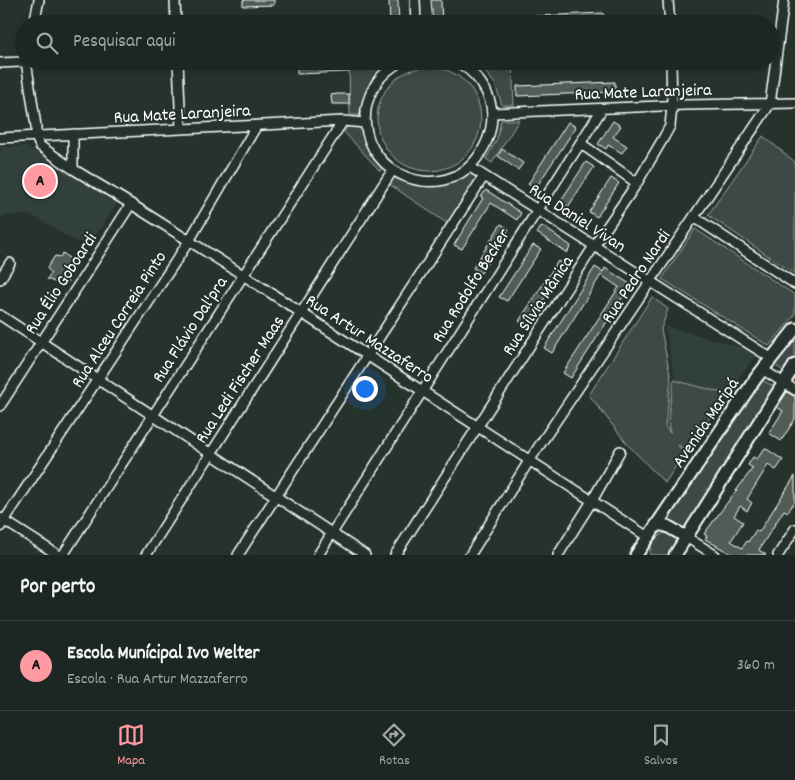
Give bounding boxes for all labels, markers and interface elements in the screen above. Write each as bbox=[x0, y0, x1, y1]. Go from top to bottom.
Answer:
search box bbox=[15, 15, 780, 70]
icon: search bbox=[33, 29, 61, 57]
text: Pesquisar aqui bbox=[73, 29, 175, 56]
street label: Rua Mate Laranjeira bbox=[574, 79, 713, 108]
street label: Rua Mate Laranjeira bbox=[113, 99, 252, 132]
pin: A bbox=[24, 162, 56, 200]
street label: Rua Daniel Vivan bbox=[523, 178, 630, 260]
street label: Rua Rodolfo Becker bbox=[427, 224, 518, 348]
street label: Rua Pedro Nardi bbox=[596, 226, 678, 329]
street label: Rua Élio Goboardi bbox=[20, 229, 104, 340]
street label: Rua Alceu Correia Pinto bbox=[66, 247, 174, 394]
street label: Rua Sílvia Mânica bbox=[497, 251, 581, 361]
street label: Rua Flávio Dal'pra bbox=[147, 272, 235, 388]
street label: Rua Artur Mazzaferro bbox=[300, 289, 437, 391]
street label: Rua Ledi Fischer Maas bbox=[190, 311, 292, 449]
street label: Avenida Maripá bbox=[668, 373, 747, 474]
your location bbox=[352, 376, 378, 402]
text: Por perto bbox=[20, 573, 95, 603]
text: Escola Munícipal Ivo Welter bbox=[67, 641, 260, 668]
text: A bbox=[32, 654, 40, 677]
text: 360 m bbox=[737, 654, 775, 677]
text: Escola · Rua Artur Mazzaferro bbox=[67, 668, 248, 691]
tab: Mapa bbox=[117, 721, 145, 771]
tab: Rotas bbox=[379, 721, 410, 771]
tab: Salvos bbox=[644, 721, 678, 771]

